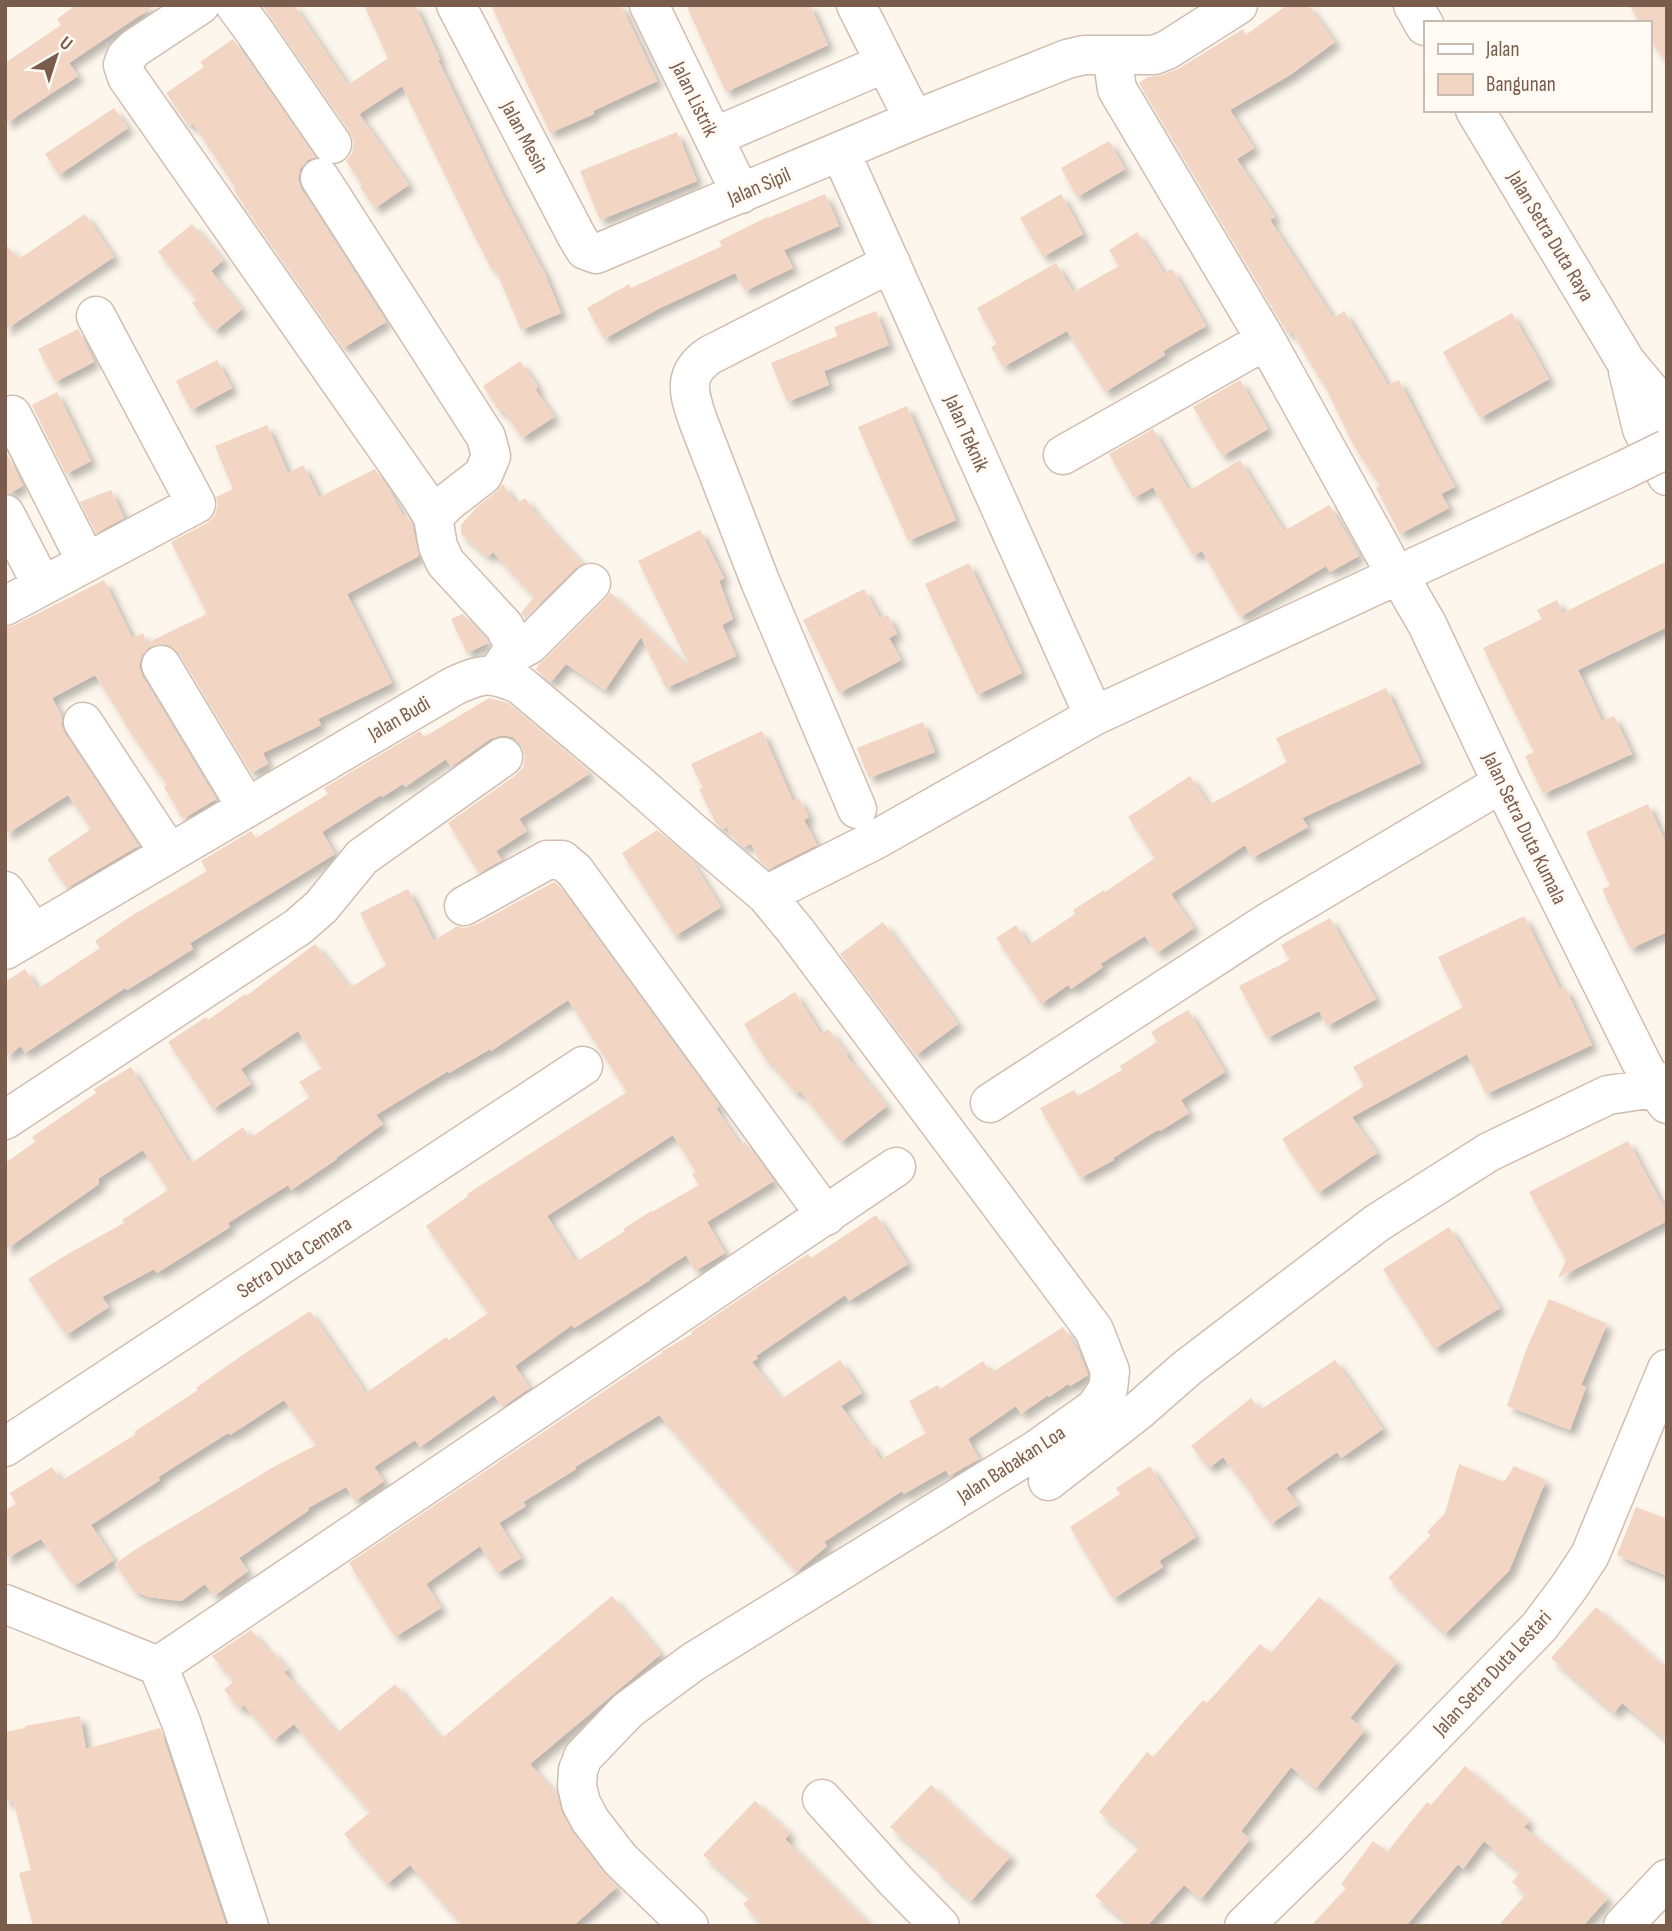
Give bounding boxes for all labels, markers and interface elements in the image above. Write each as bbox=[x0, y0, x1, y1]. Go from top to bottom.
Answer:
north arrow bbox=[21, 21, 91, 91]
legend bbox=[1424, 21, 1651, 112]
text: U bbox=[55, 32, 77, 56]
text: Jalan bbox=[1485, 37, 1519, 62]
street label: Jalan Listrik bbox=[665, 57, 723, 141]
text: Bangunan bbox=[1486, 72, 1556, 97]
street label: Jalan Mesin bbox=[495, 96, 554, 178]
street label: Jalan Sipil bbox=[723, 162, 795, 211]
street label: Jalan Setra Duta Raya bbox=[1501, 166, 1599, 306]
street label: Jalan Teknik bbox=[938, 390, 994, 475]
street label: Jalan Budi bbox=[363, 691, 435, 747]
street label: Jalan Setra Duta Kumala bbox=[1476, 747, 1572, 908]
street label: Setra Duta Cemara bbox=[232, 1211, 356, 1304]
street label: Jalan Babakan Loa bbox=[952, 1420, 1070, 1509]
street label: Jalan Setra Duta Lestari bbox=[1427, 1605, 1557, 1742]

